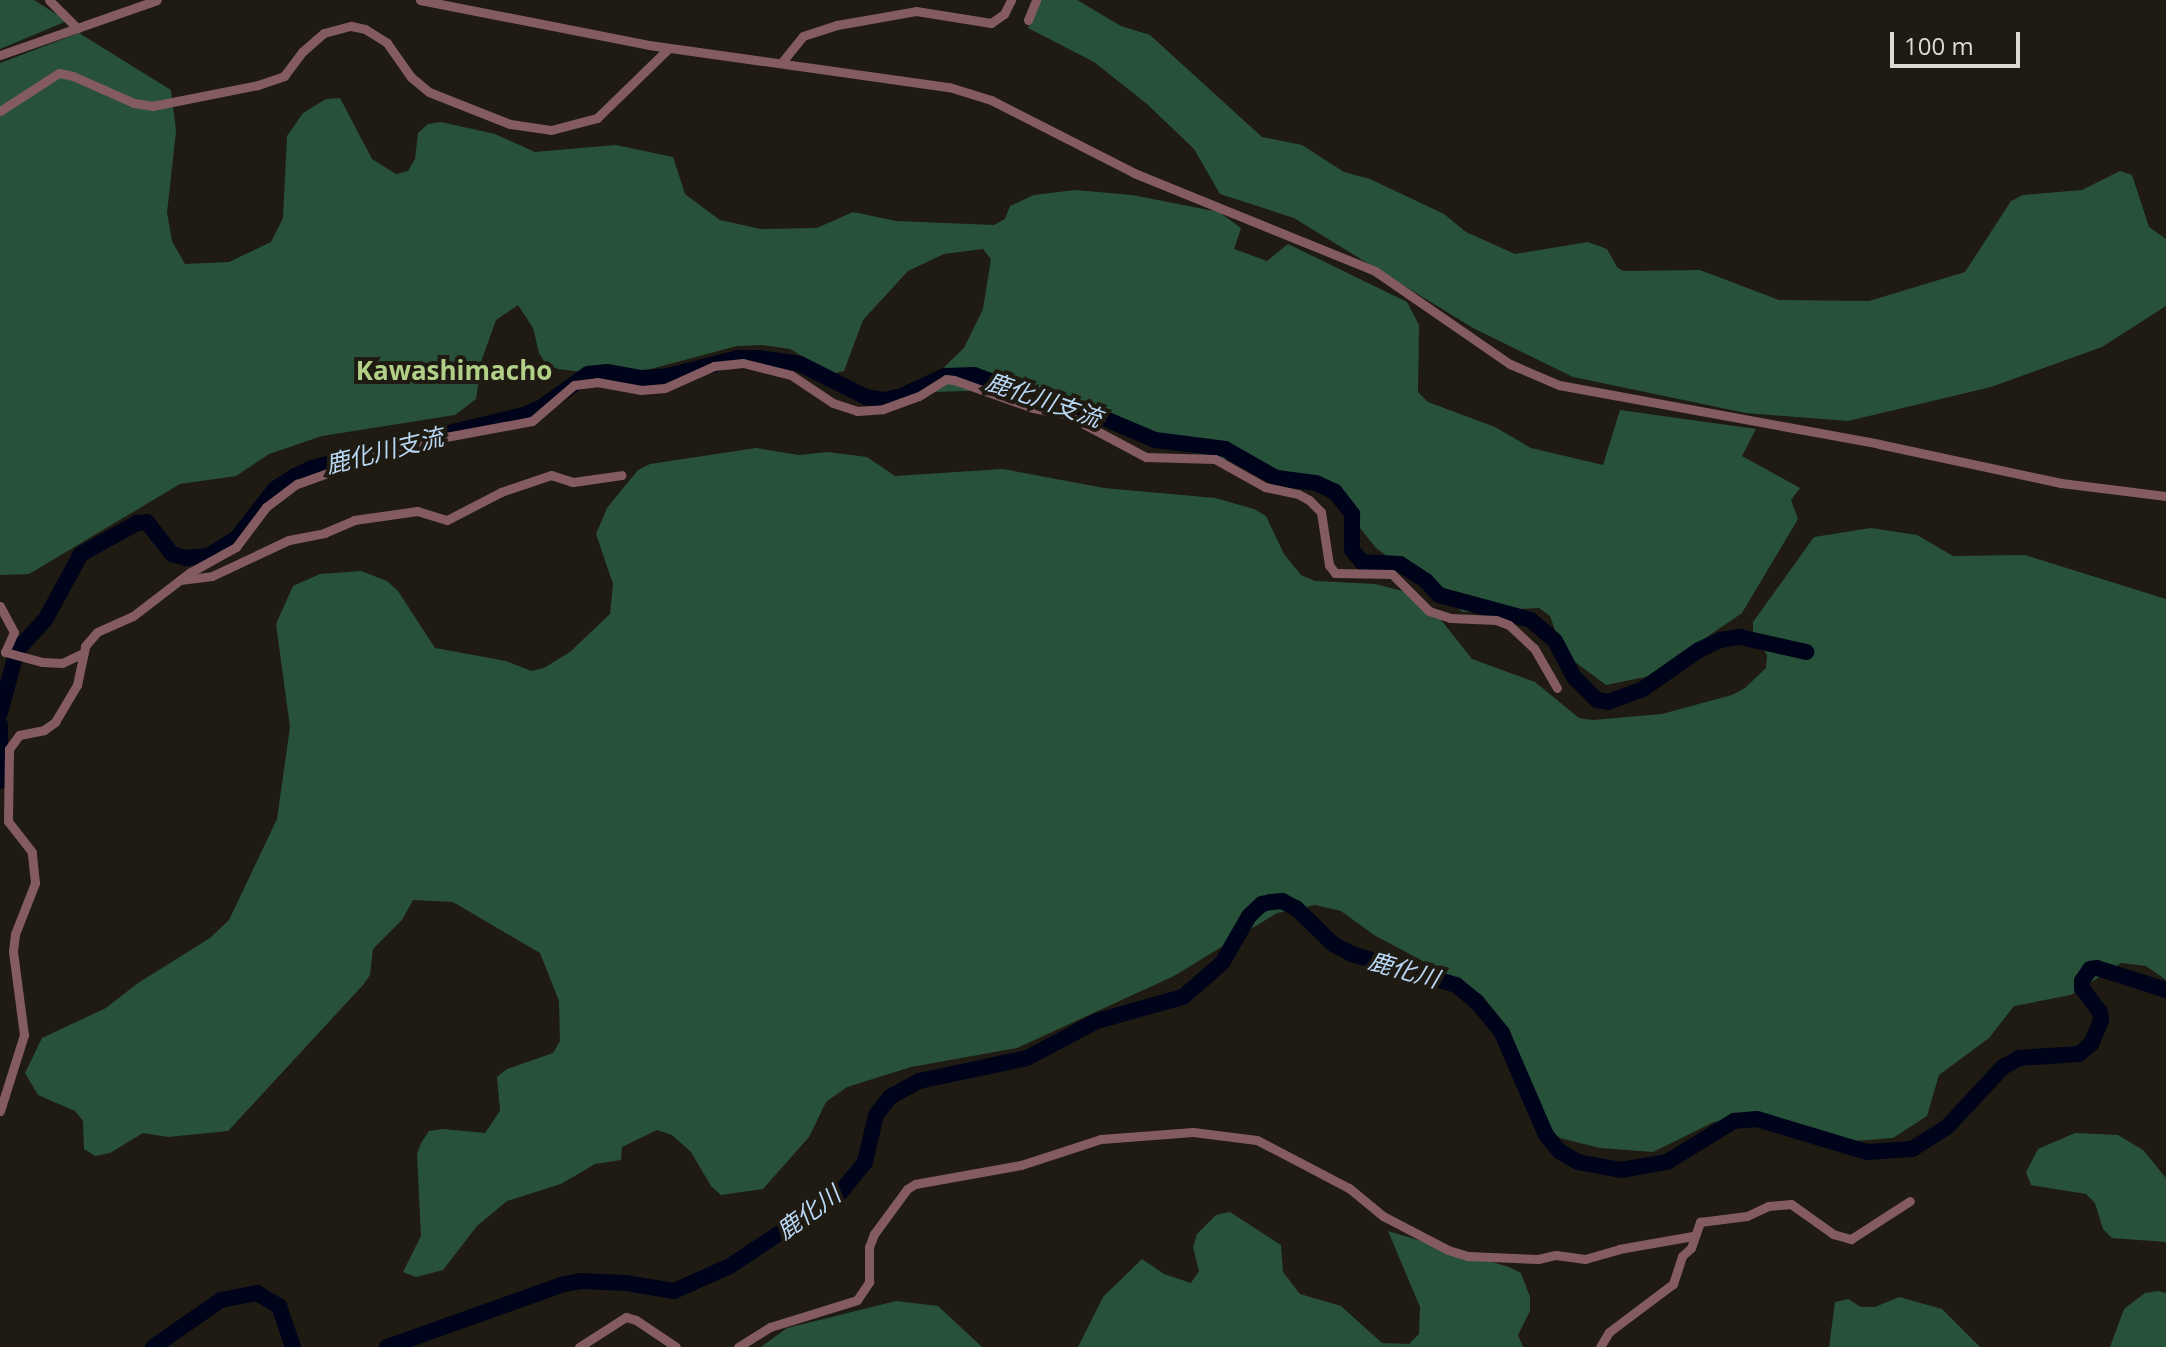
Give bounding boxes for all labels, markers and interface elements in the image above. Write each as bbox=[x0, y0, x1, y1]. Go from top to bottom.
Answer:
scale bar bbox=[1894, 16, 2024, 66]
text: 100 m bbox=[1904, 29, 1974, 62]
district label: Kawashimacho bbox=[356, 355, 552, 387]
water label: 鹿化川支流 bbox=[983, 366, 1105, 432]
water label: 鹿化川支流 bbox=[322, 422, 446, 478]
water label: 鹿化川 bbox=[1365, 945, 1443, 993]
water label: 鹿化川 bbox=[770, 1179, 846, 1245]

